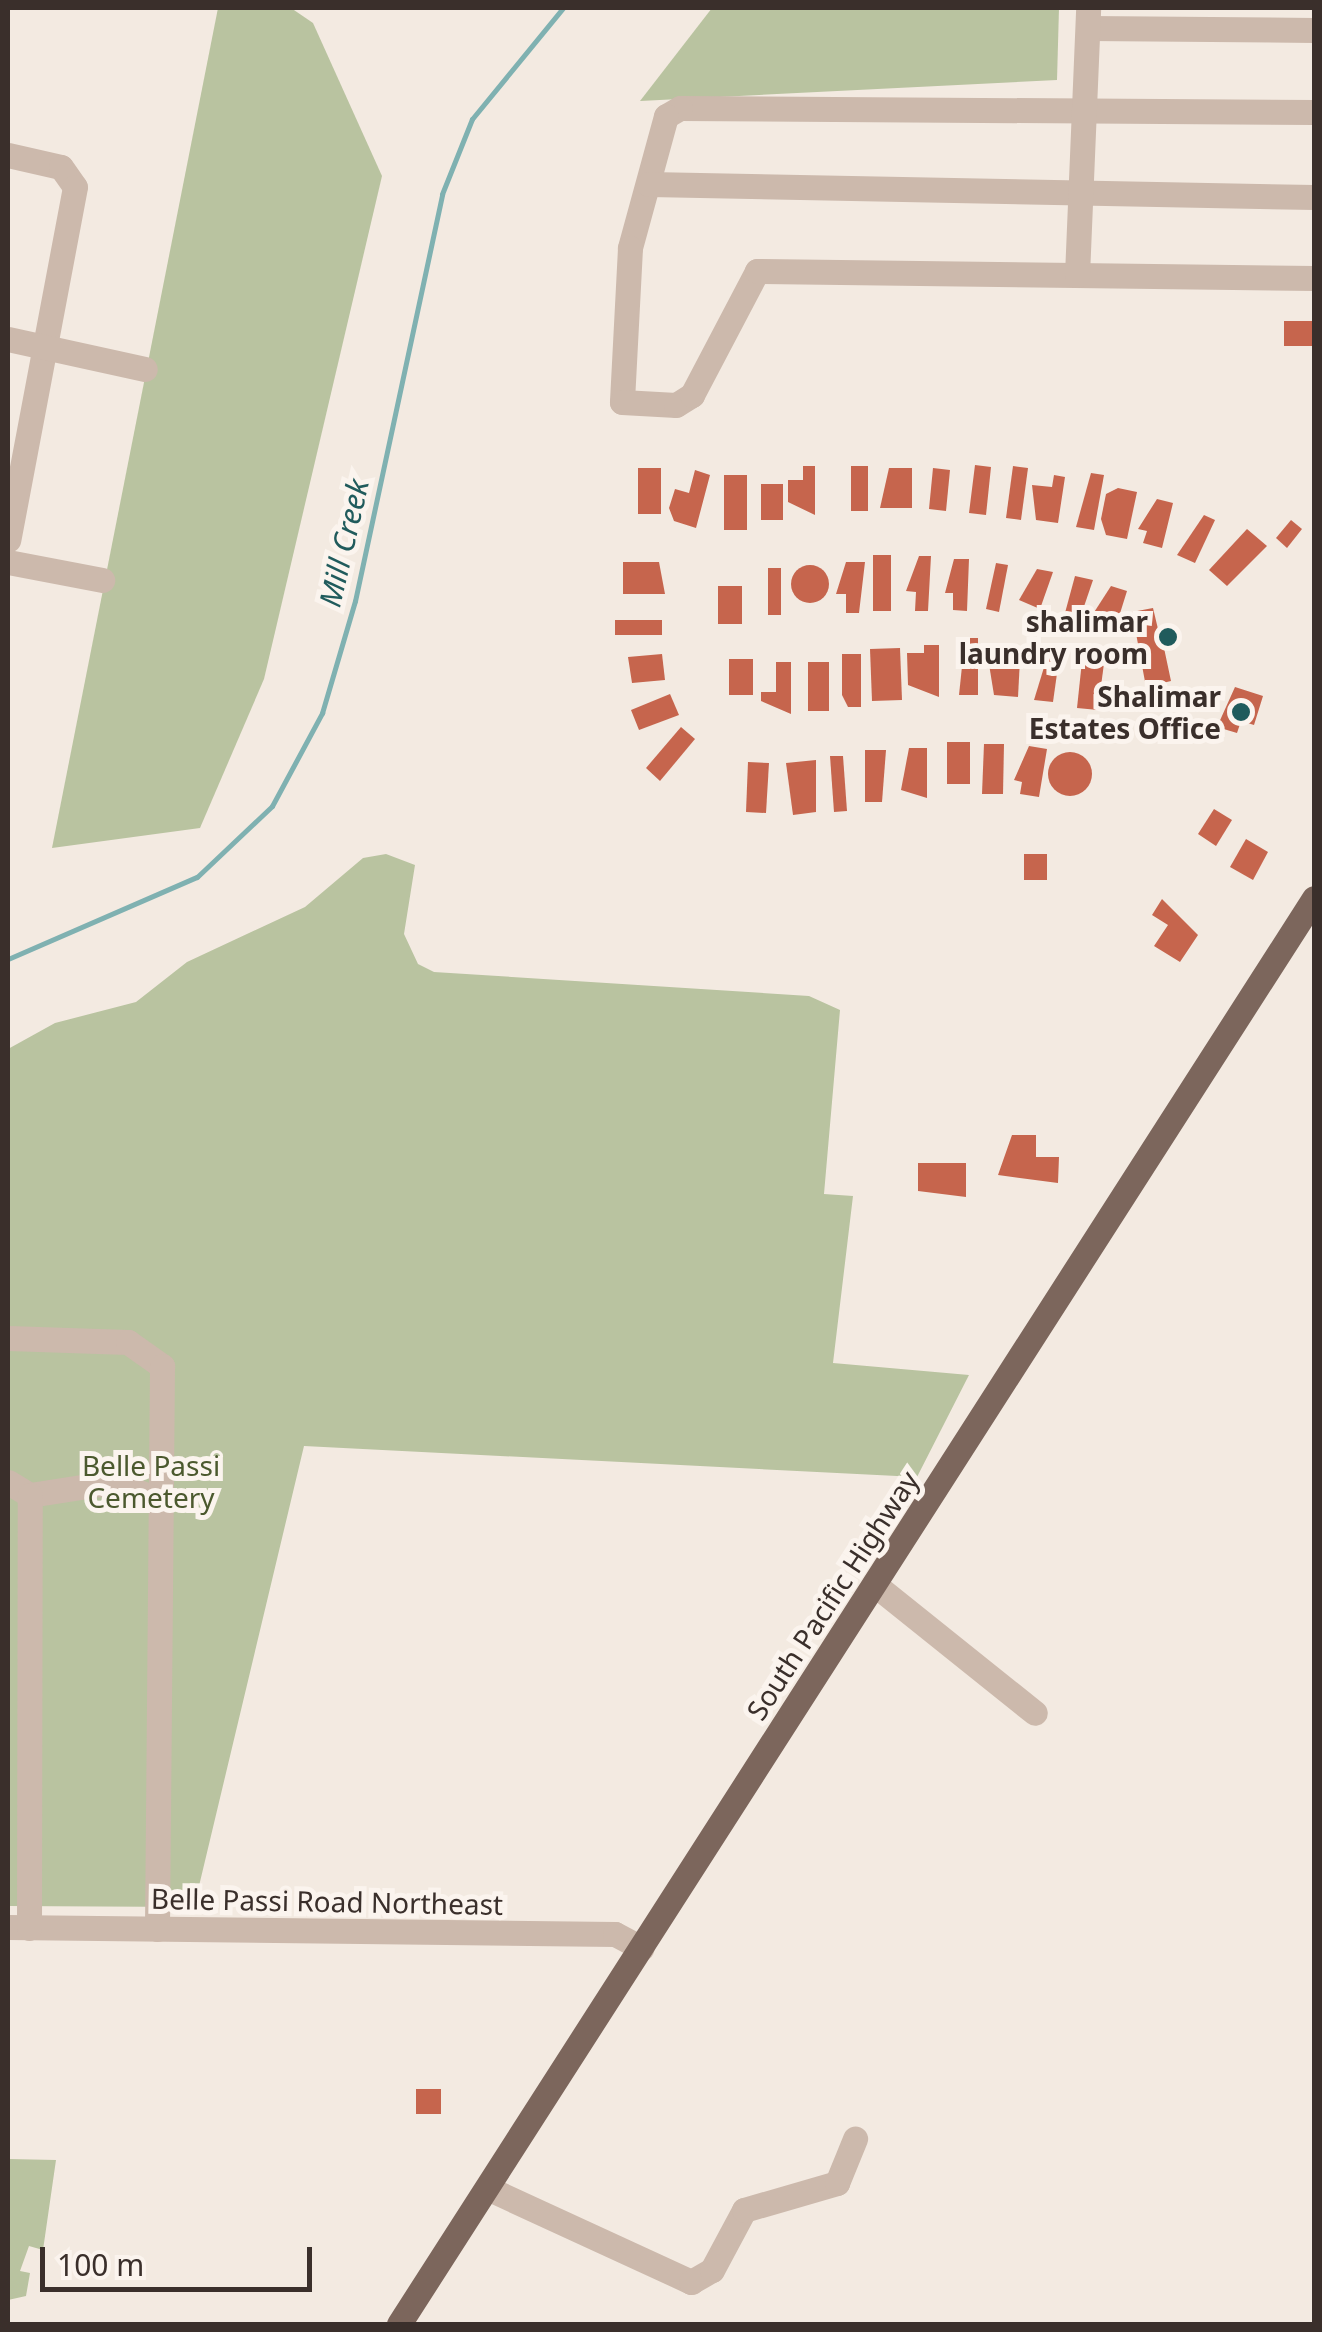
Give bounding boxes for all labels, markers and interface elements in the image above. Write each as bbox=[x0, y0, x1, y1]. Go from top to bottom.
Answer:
water label: Mill Creek bbox=[312, 476, 376, 610]
place label: shalimar laundry room bbox=[959, 604, 1148, 670]
marker: shalimar laundry room bbox=[1157, 626, 1179, 648]
place label: Shalimar Estates Office bbox=[1029, 679, 1221, 745]
marker: Shalimar Estates Office bbox=[1230, 701, 1252, 723]
park label: Belle Passi Cemetery bbox=[82, 1448, 220, 1514]
street label: South Pacific Highway bbox=[739, 1464, 925, 1726]
street label: Belle Passi Road Northeast bbox=[151, 1881, 503, 1921]
scale bar bbox=[45, 2227, 318, 2289]
text: 100 m bbox=[57, 2244, 144, 2285]

